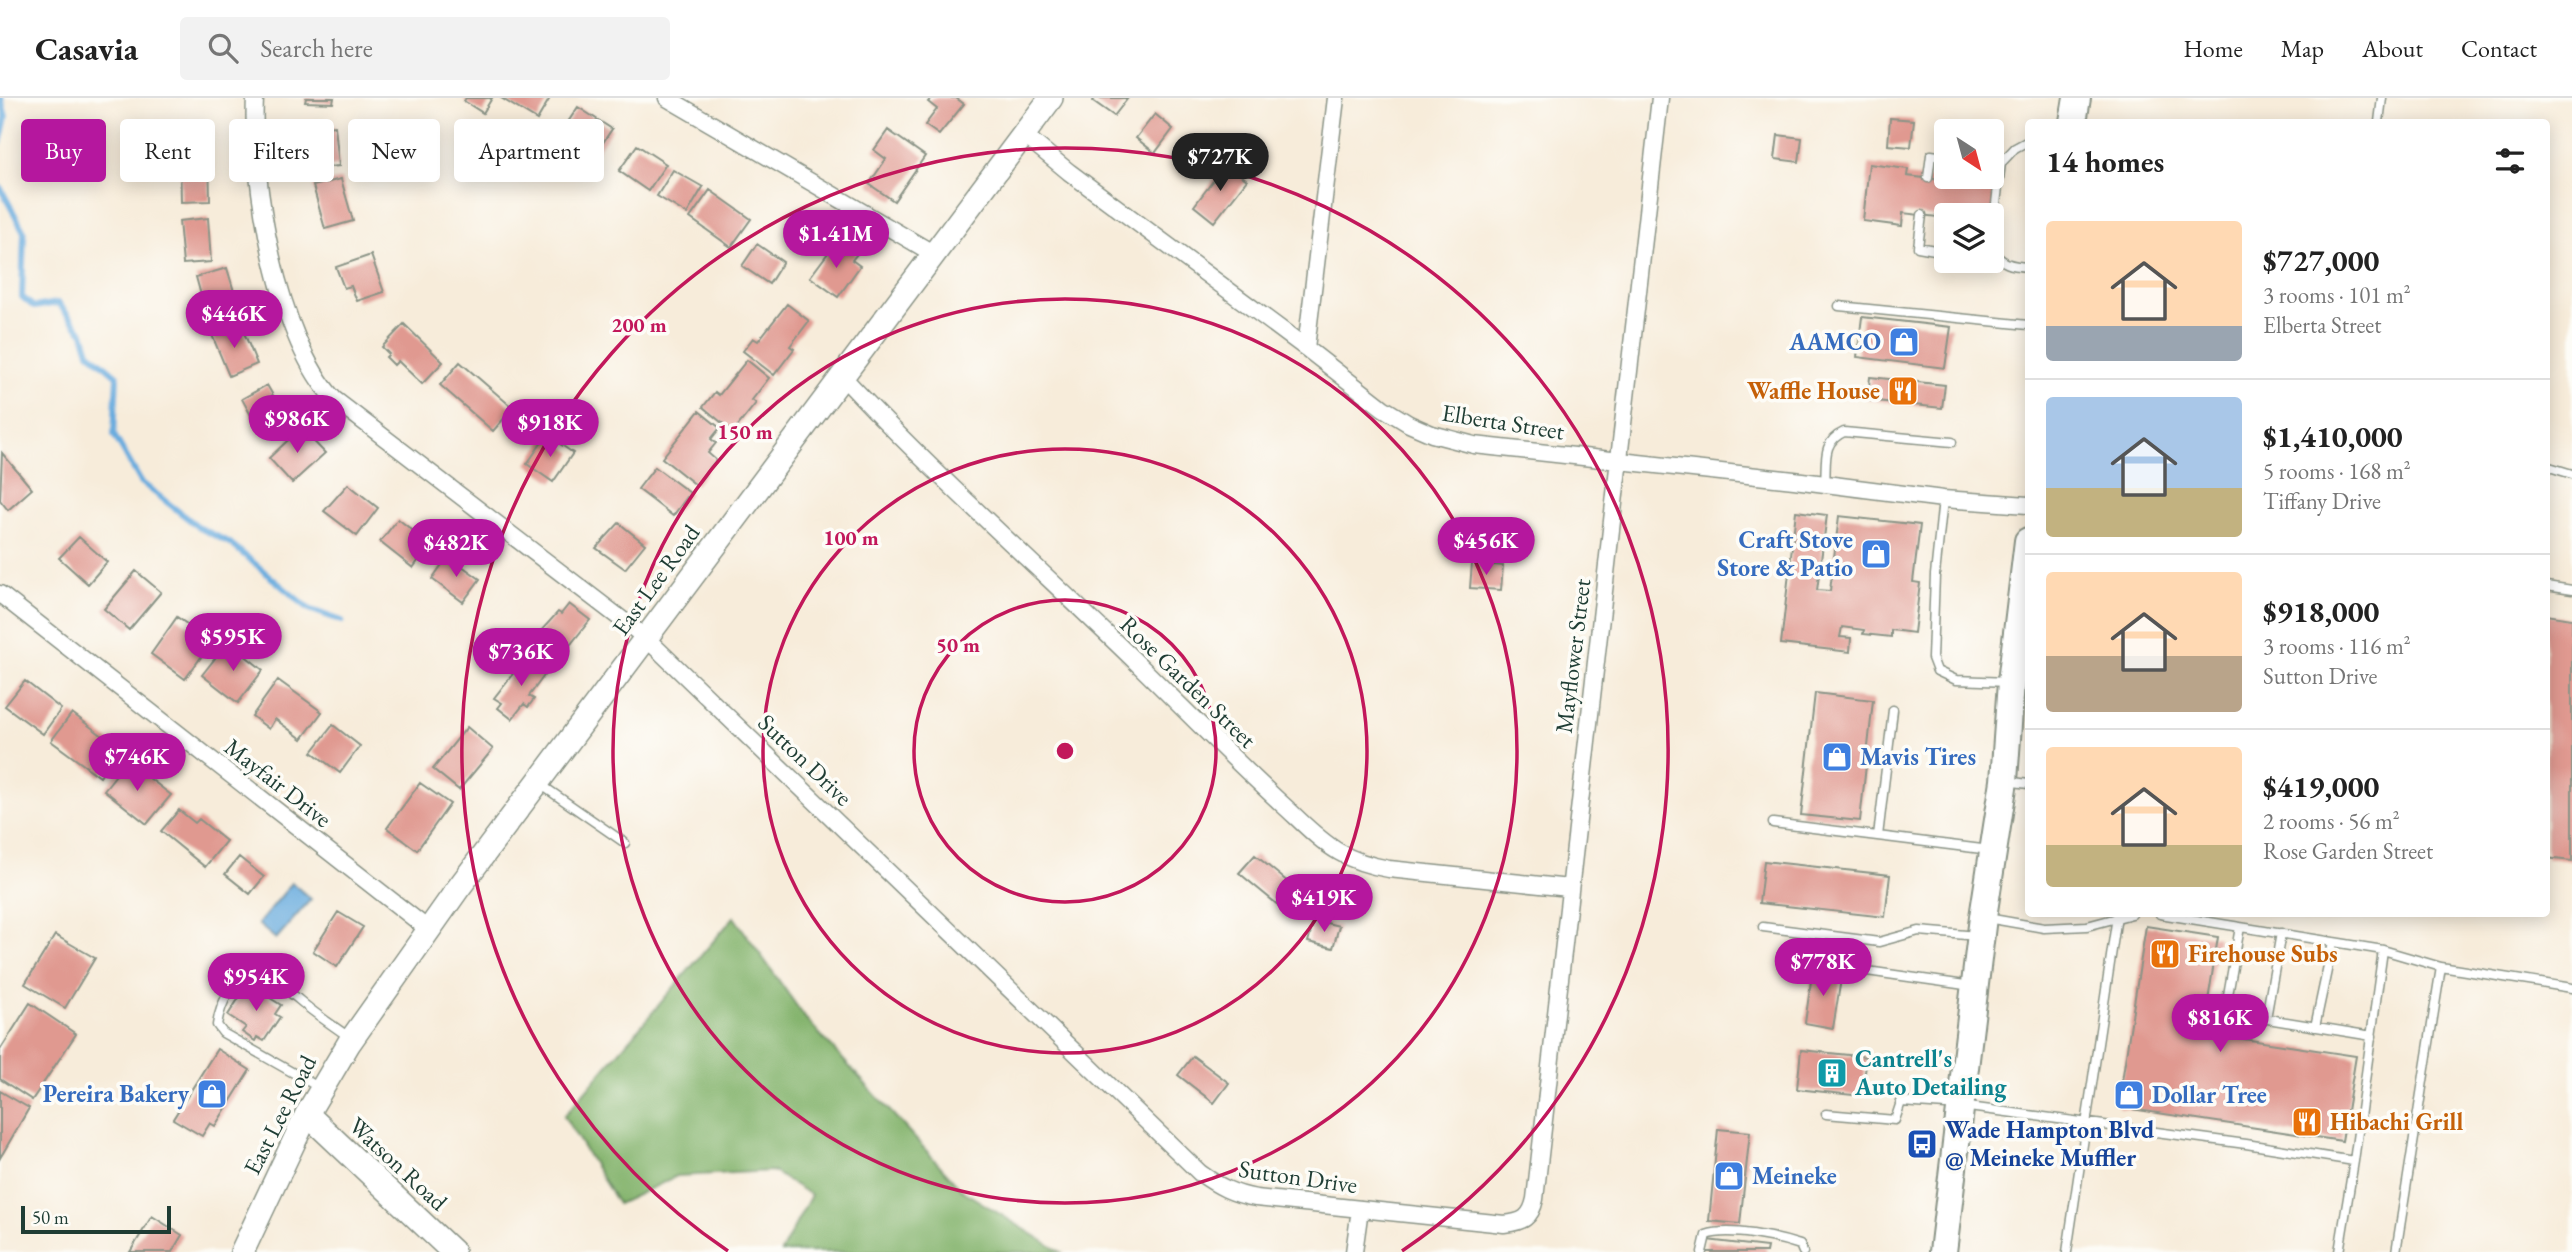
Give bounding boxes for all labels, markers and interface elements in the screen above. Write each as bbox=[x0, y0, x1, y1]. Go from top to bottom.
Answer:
search box bbox=[180, 17, 670, 80]
text: Casavia bbox=[35, 27, 138, 70]
icon: search bbox=[204, 29, 242, 67]
text: Search here bbox=[260, 31, 373, 65]
text: Home bbox=[2183, 33, 2243, 64]
text: Map bbox=[2281, 33, 2324, 64]
text: About bbox=[2362, 33, 2423, 64]
text: Contact bbox=[2461, 33, 2537, 64]
chip: Buy bbox=[21, 119, 106, 182]
chip: Rent bbox=[120, 119, 215, 182]
chip: Filters bbox=[229, 119, 334, 182]
chip: New bbox=[348, 119, 440, 182]
chip: Apartment bbox=[454, 119, 604, 182]
north arrow bbox=[1934, 119, 2004, 189]
map controls bbox=[1934, 119, 2004, 273]
pin: $727K bbox=[1171, 134, 1269, 193]
text: $727K bbox=[1188, 141, 1252, 171]
text: 14 homes bbox=[2046, 142, 2164, 181]
icon: filters bbox=[2491, 142, 2529, 180]
button: layers bbox=[1934, 203, 2004, 273]
pin: $1.41M bbox=[779, 211, 893, 270]
text: $1.41M bbox=[799, 218, 873, 248]
text: $727,000 bbox=[2263, 241, 2379, 280]
icon: home bbox=[2102, 249, 2186, 333]
text: 3 rooms · 101 m² bbox=[2263, 280, 2411, 310]
pin: $446K bbox=[185, 290, 283, 350]
text: $446K bbox=[202, 298, 266, 328]
text: Elberta Street bbox=[2263, 310, 2382, 340]
text: 200 m bbox=[611, 311, 667, 338]
shop icon: AAMCO bbox=[1887, 325, 1921, 359]
place label: AAMCO bbox=[1788, 326, 1881, 357]
restaurant icon: Waffle House bbox=[1886, 374, 1920, 408]
place label: Waffle House bbox=[1747, 375, 1880, 406]
pin: $986K bbox=[248, 396, 346, 455]
street label: Elberta Street bbox=[1440, 397, 1567, 447]
pin: $918K bbox=[501, 400, 599, 459]
text: $986K bbox=[265, 403, 329, 433]
text: $918K bbox=[518, 407, 582, 437]
text: $1,410,000 bbox=[2263, 417, 2403, 456]
text: 150 m bbox=[717, 418, 773, 445]
icon: home bbox=[2102, 425, 2186, 509]
text: 5 rooms · 168 m² bbox=[2263, 456, 2411, 486]
text: Tiffany Drive bbox=[2263, 486, 2381, 516]
street label: East Lee Road bbox=[605, 517, 707, 641]
pin: $456K bbox=[1437, 518, 1535, 577]
pin: $482K bbox=[407, 519, 505, 579]
text: 100 m bbox=[823, 524, 879, 551]
place label: Craft Stove Store & Patio bbox=[1717, 524, 1853, 583]
text: $456K bbox=[1454, 525, 1518, 555]
text: $482K bbox=[424, 527, 488, 557]
shop icon: Craft Stove Store & Patio bbox=[1859, 537, 1893, 571]
street label: Mayflower Street bbox=[1548, 576, 1597, 735]
text: $918,000 bbox=[2263, 592, 2379, 631]
icon: home bbox=[2102, 600, 2186, 684]
street label: Rose Garden Street bbox=[1114, 609, 1263, 755]
pin: $595K bbox=[184, 614, 282, 673]
text: $595K bbox=[201, 621, 265, 651]
pin: $736K bbox=[472, 628, 570, 688]
text: 50 m bbox=[936, 631, 980, 658]
text: 3 rooms · 116 m² bbox=[2263, 631, 2411, 661]
text: $736K bbox=[489, 636, 553, 666]
text: Sutton Drive bbox=[2263, 661, 2378, 691]
street label: Sutton Drive bbox=[752, 707, 859, 812]
street label: Mayfair Drive bbox=[219, 731, 338, 834]
pin: $746K bbox=[88, 734, 186, 793]
centre of rings bbox=[1053, 739, 1077, 763]
shop icon: Mavis Tires bbox=[1820, 740, 1854, 774]
text: $746K bbox=[105, 741, 169, 771]
place label: Mavis Tires bbox=[1860, 741, 1976, 772]
text: $419,000 bbox=[2263, 767, 2379, 806]
icon: home bbox=[2102, 775, 2186, 859]
text: 2 rooms · 56 m² bbox=[2263, 806, 2400, 836]
text: Rose Garden Street bbox=[2263, 836, 2433, 866]
pin: $419K bbox=[1275, 874, 1373, 934]
text: $419K bbox=[1292, 882, 1356, 912]
restaurant icon: Firehouse Subs bbox=[2148, 937, 2182, 971]
place label: Firehouse Subs bbox=[2188, 938, 2338, 969]
pin: $778K bbox=[1774, 939, 1872, 998]
text: $778K bbox=[1791, 946, 1855, 976]
pin: $954K bbox=[207, 954, 305, 1013]
text: $954K bbox=[224, 961, 288, 991]
pin: $816K bbox=[2171, 995, 2269, 1054]
text: $816K bbox=[2188, 1002, 2252, 1032]
place label: Cantrell's Auto Detailing bbox=[1854, 1043, 2007, 1103]
street label: East Lee Road bbox=[236, 1049, 323, 1180]
building icon: Cantrell's Auto Detailing bbox=[1815, 1056, 1849, 1090]
shop icon: Pereira Bakery bbox=[195, 1077, 229, 1111]
place label: Pereira Bakery bbox=[43, 1078, 189, 1110]
shop icon: Dollar Tree bbox=[2112, 1078, 2146, 1112]
place label: Dollar Tree bbox=[2152, 1079, 2267, 1110]
restaurant icon: Hibachi Grill bbox=[2290, 1105, 2324, 1139]
place label: Hibachi Grill bbox=[2330, 1106, 2463, 1137]
street label: Watson Road bbox=[342, 1110, 455, 1218]
place label: Wade Hampton Blvd @ Meineke Muffler bbox=[1945, 1114, 2155, 1173]
bus stop icon: Wade Hampton Blvd @ Meineke Muffler bbox=[1905, 1127, 1939, 1161]
street label: Sutton Drive bbox=[1237, 1153, 1359, 1200]
shop icon: Meineke bbox=[1712, 1159, 1746, 1193]
place label: Meineke bbox=[1752, 1160, 1837, 1191]
scale bar bbox=[21, 1203, 172, 1235]
text: 50 m bbox=[32, 1205, 69, 1230]

